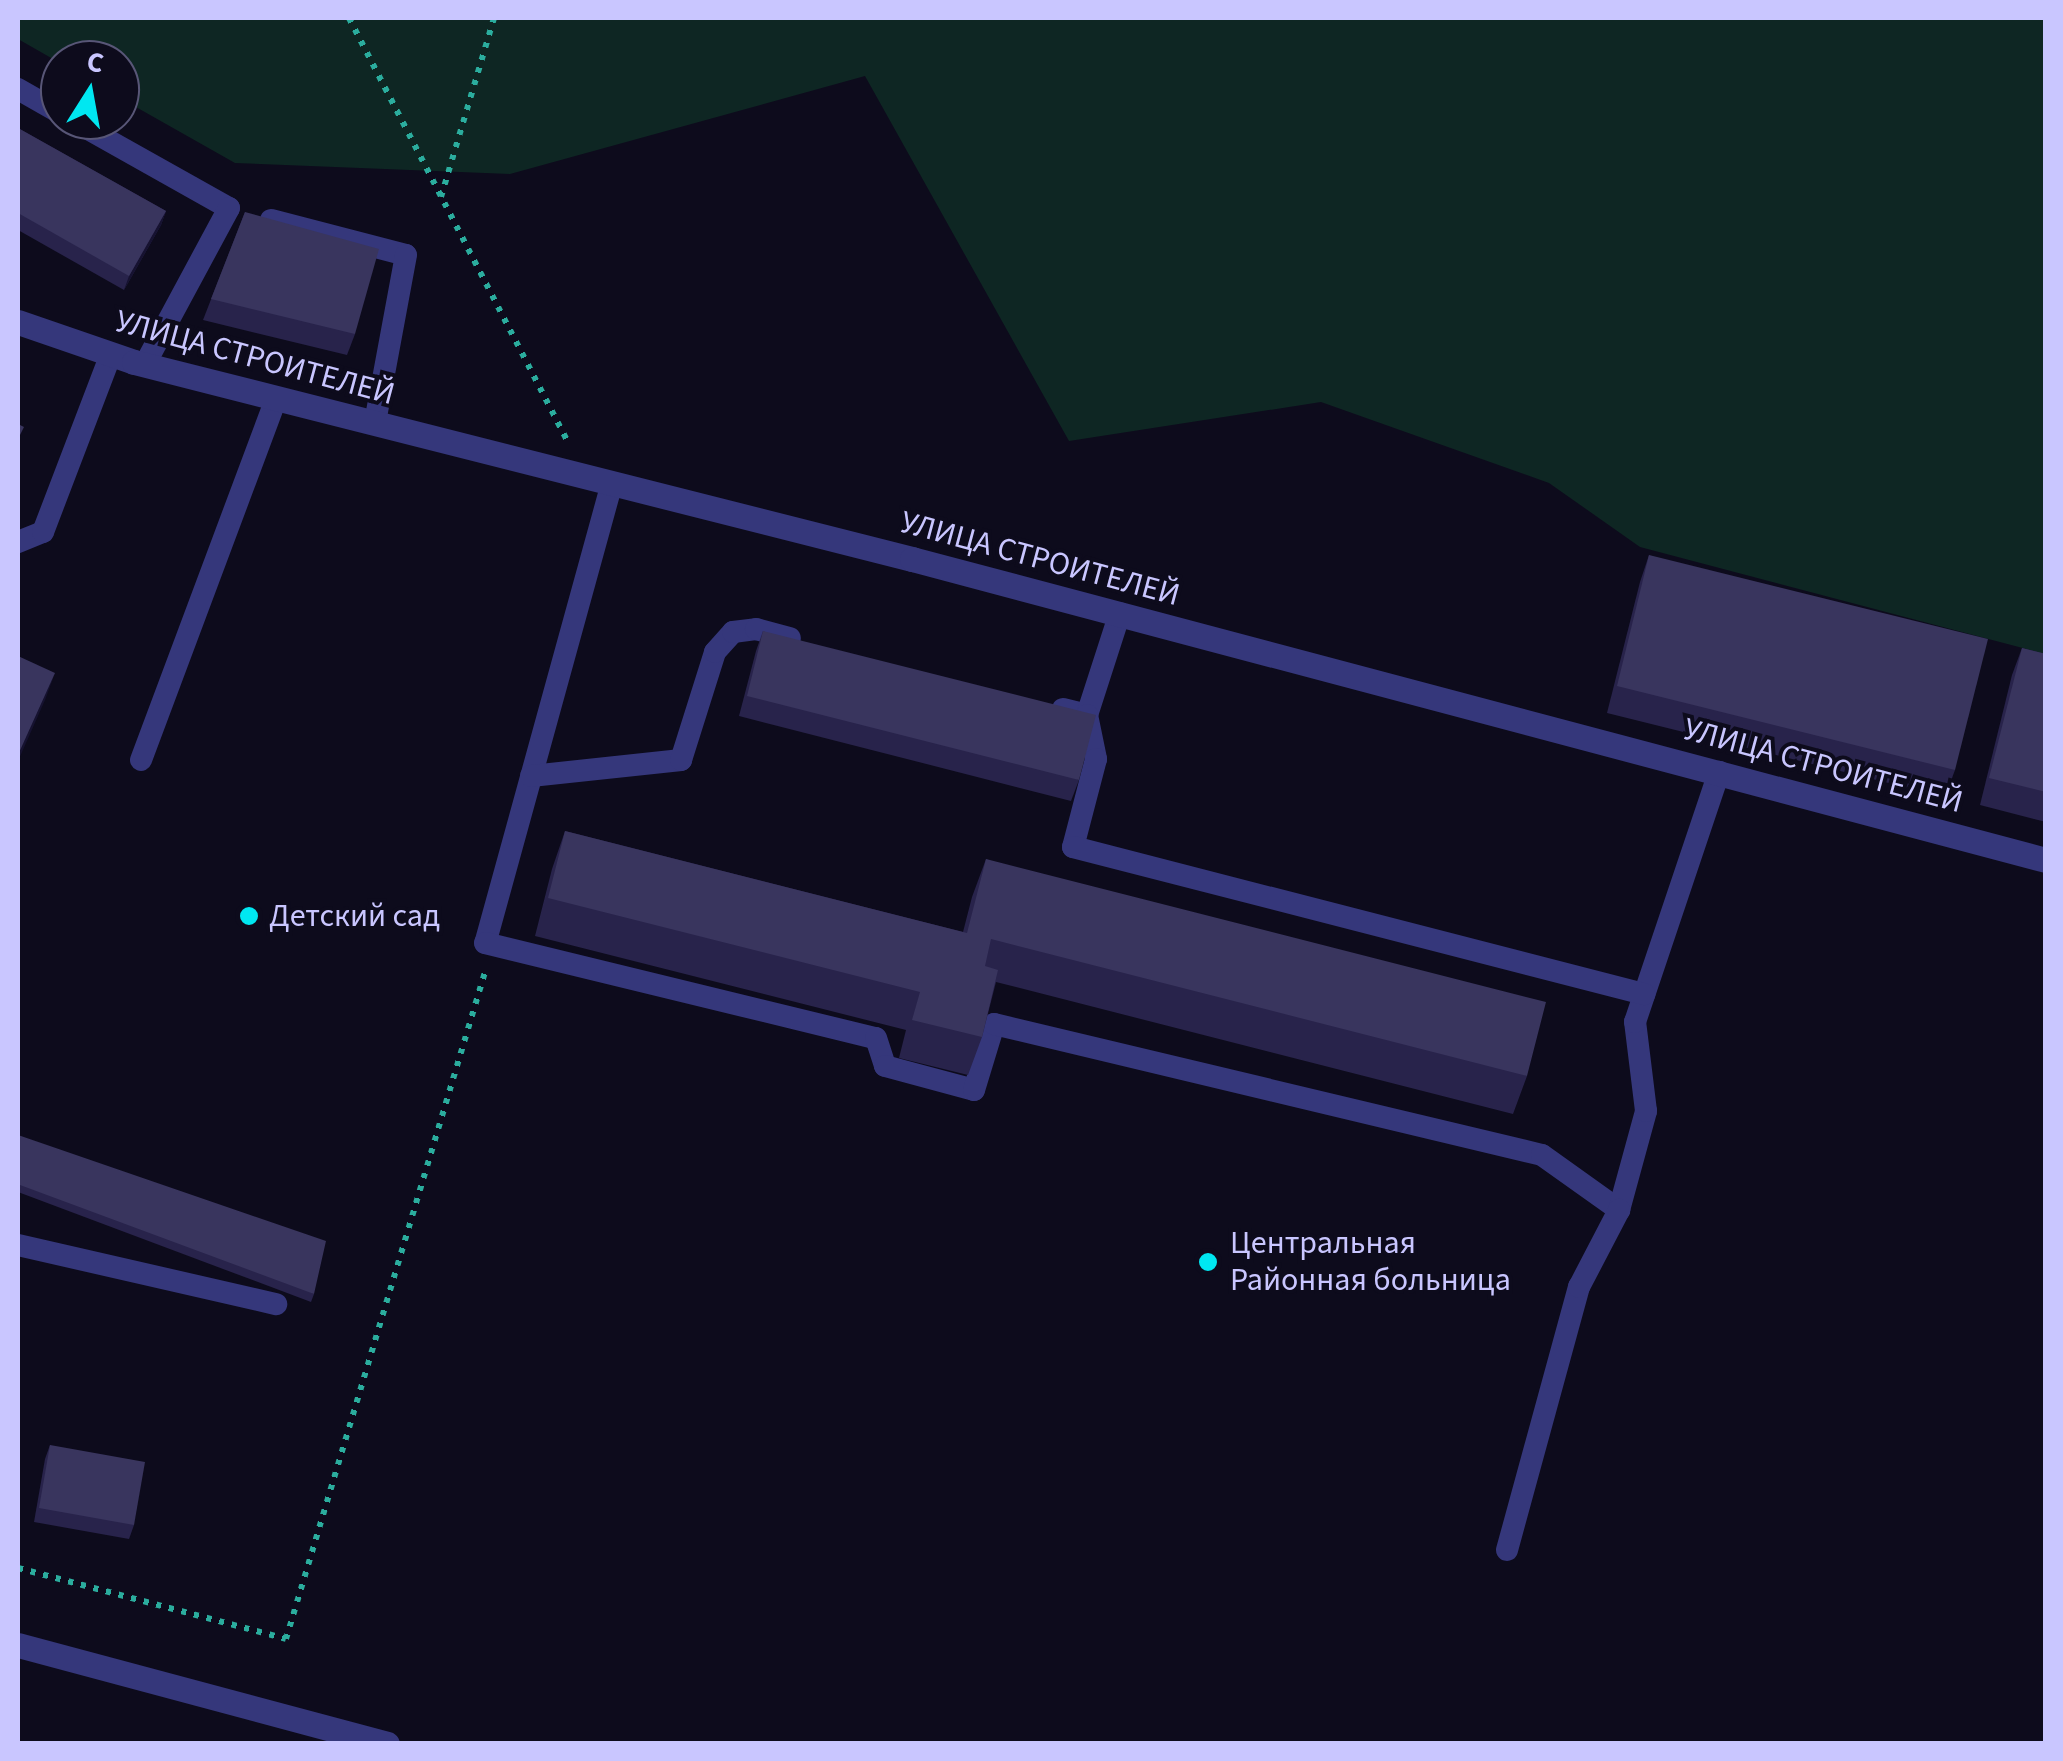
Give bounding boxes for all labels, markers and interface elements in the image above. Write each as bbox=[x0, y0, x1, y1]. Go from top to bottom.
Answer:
north arrow bbox=[40, 40, 140, 140]
text: С bbox=[84, 41, 107, 84]
street label: УЛИЦА СТРОИТЕЛЕЙ bbox=[111, 302, 399, 414]
street label: УЛИЦА СТРОИТЕЛЕЙ bbox=[896, 503, 1184, 615]
street label: УЛИЦА СТРОИТЕЛЕЙ bbox=[1679, 710, 1967, 822]
place label: Детский сад bbox=[269, 897, 440, 935]
marker: Детский сад bbox=[238, 905, 260, 927]
place label: Центральная Районная больница bbox=[1230, 1225, 1511, 1300]
marker: Центральная Районная больница bbox=[1195, 1249, 1221, 1275]

